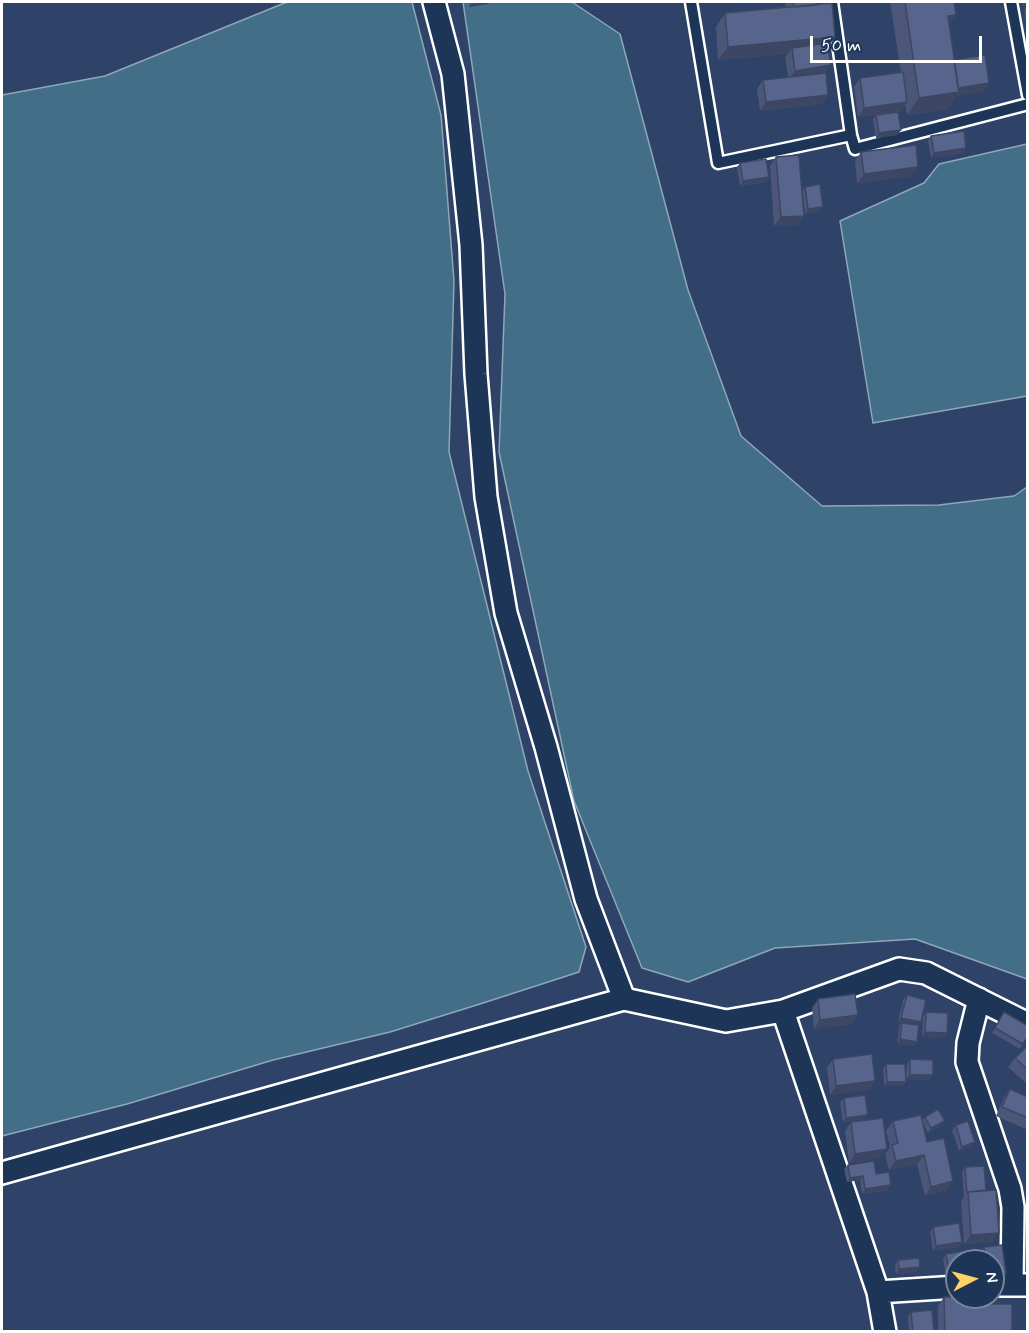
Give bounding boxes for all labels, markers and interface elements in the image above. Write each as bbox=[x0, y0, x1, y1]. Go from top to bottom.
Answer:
scale bar bbox=[813, 24, 986, 62]
text: 50 m bbox=[821, 34, 861, 58]
north arrow bbox=[945, 1249, 1005, 1309]
text: N bbox=[980, 1271, 1002, 1284]

